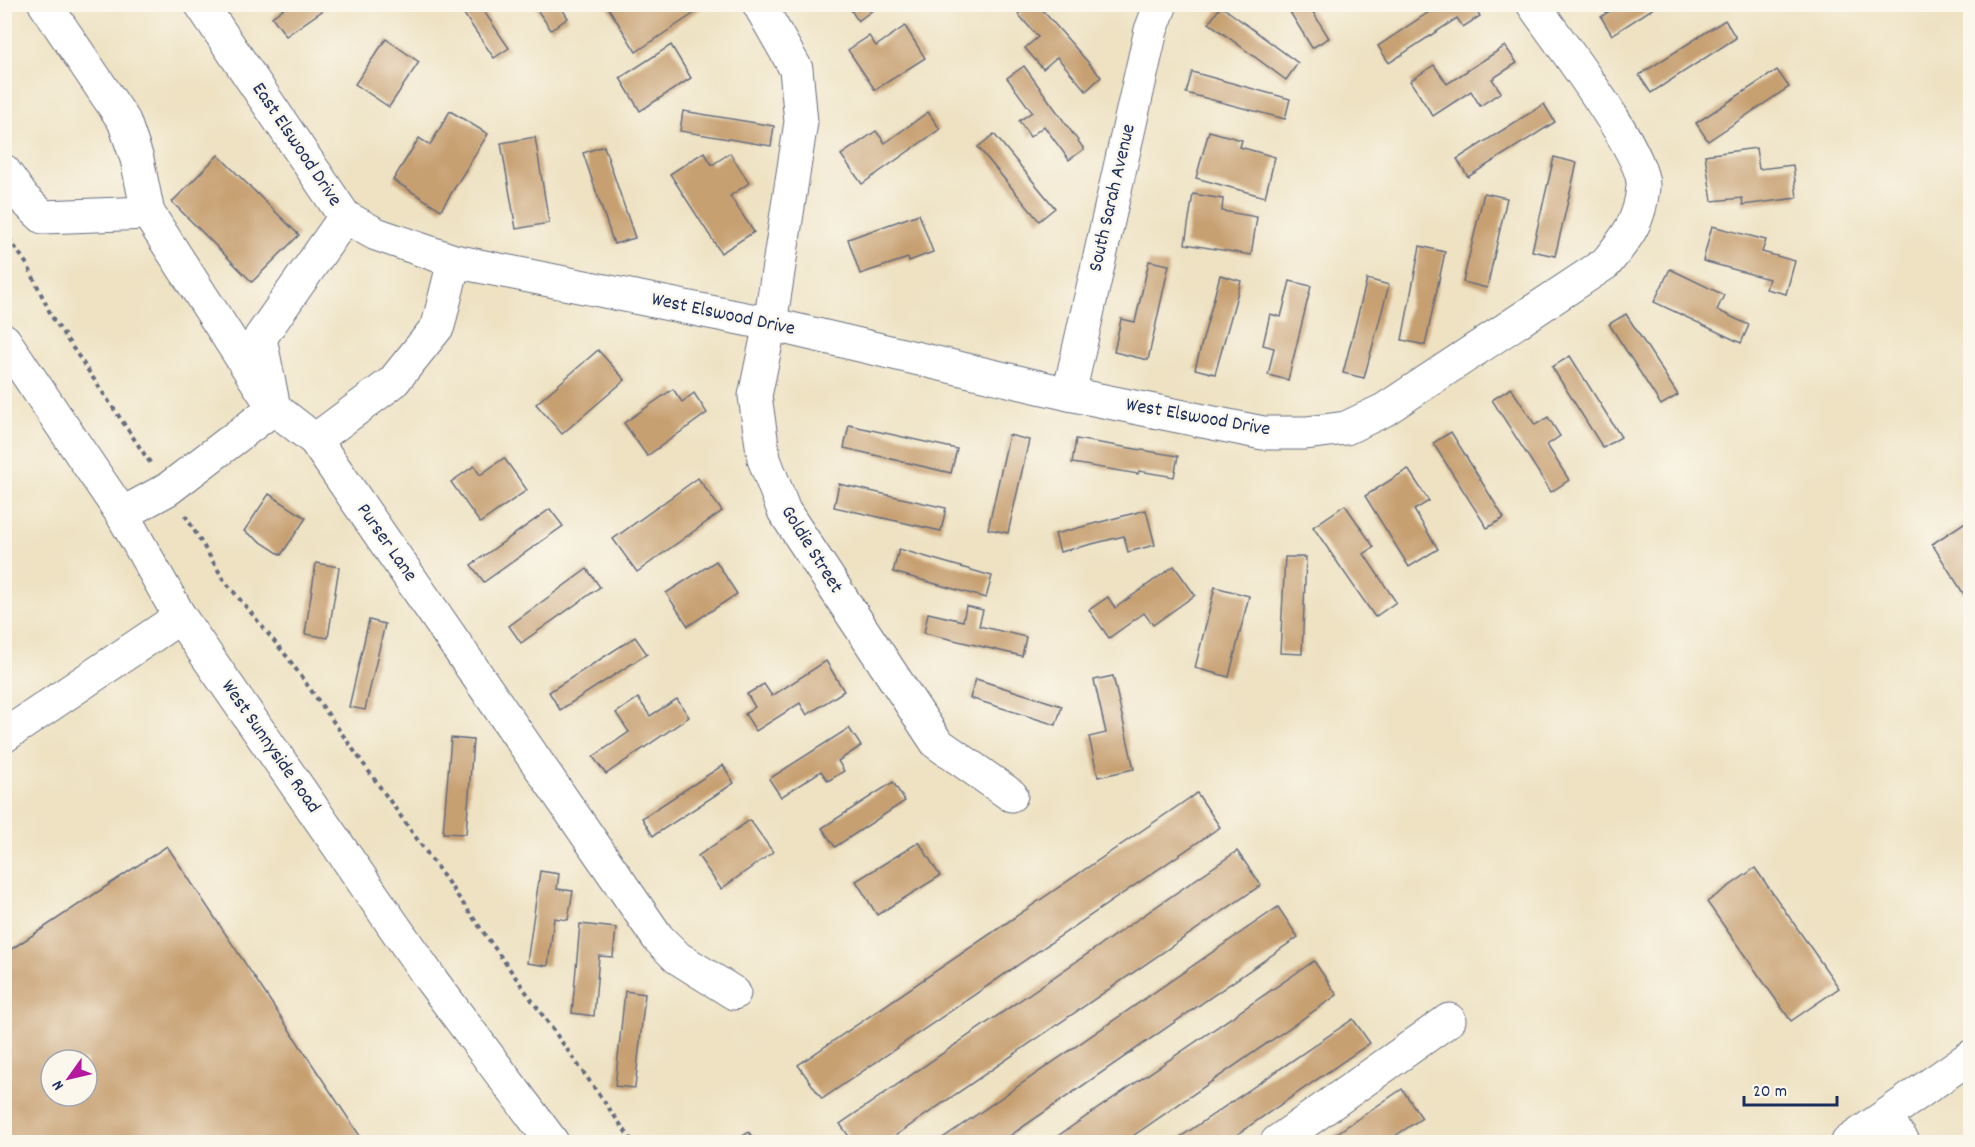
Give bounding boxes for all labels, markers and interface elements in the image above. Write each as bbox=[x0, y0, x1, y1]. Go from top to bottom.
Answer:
street label: East Elswood Drive bbox=[244, 77, 348, 213]
street label: South Sarah Avenue bbox=[1082, 121, 1144, 275]
street label: West Elswood Drive bbox=[649, 286, 798, 344]
street label: West Elswood Drive bbox=[1124, 392, 1273, 445]
street label: Purser Lane bbox=[349, 498, 423, 588]
street label: Goldie Street bbox=[773, 501, 849, 599]
street label: West Sunnyside Road bbox=[214, 675, 326, 819]
north arrow bbox=[39, 1048, 99, 1108]
scale bar bbox=[1744, 1069, 1837, 1107]
text: N bbox=[47, 1075, 70, 1095]
text: 20 m bbox=[1753, 1080, 1787, 1105]

